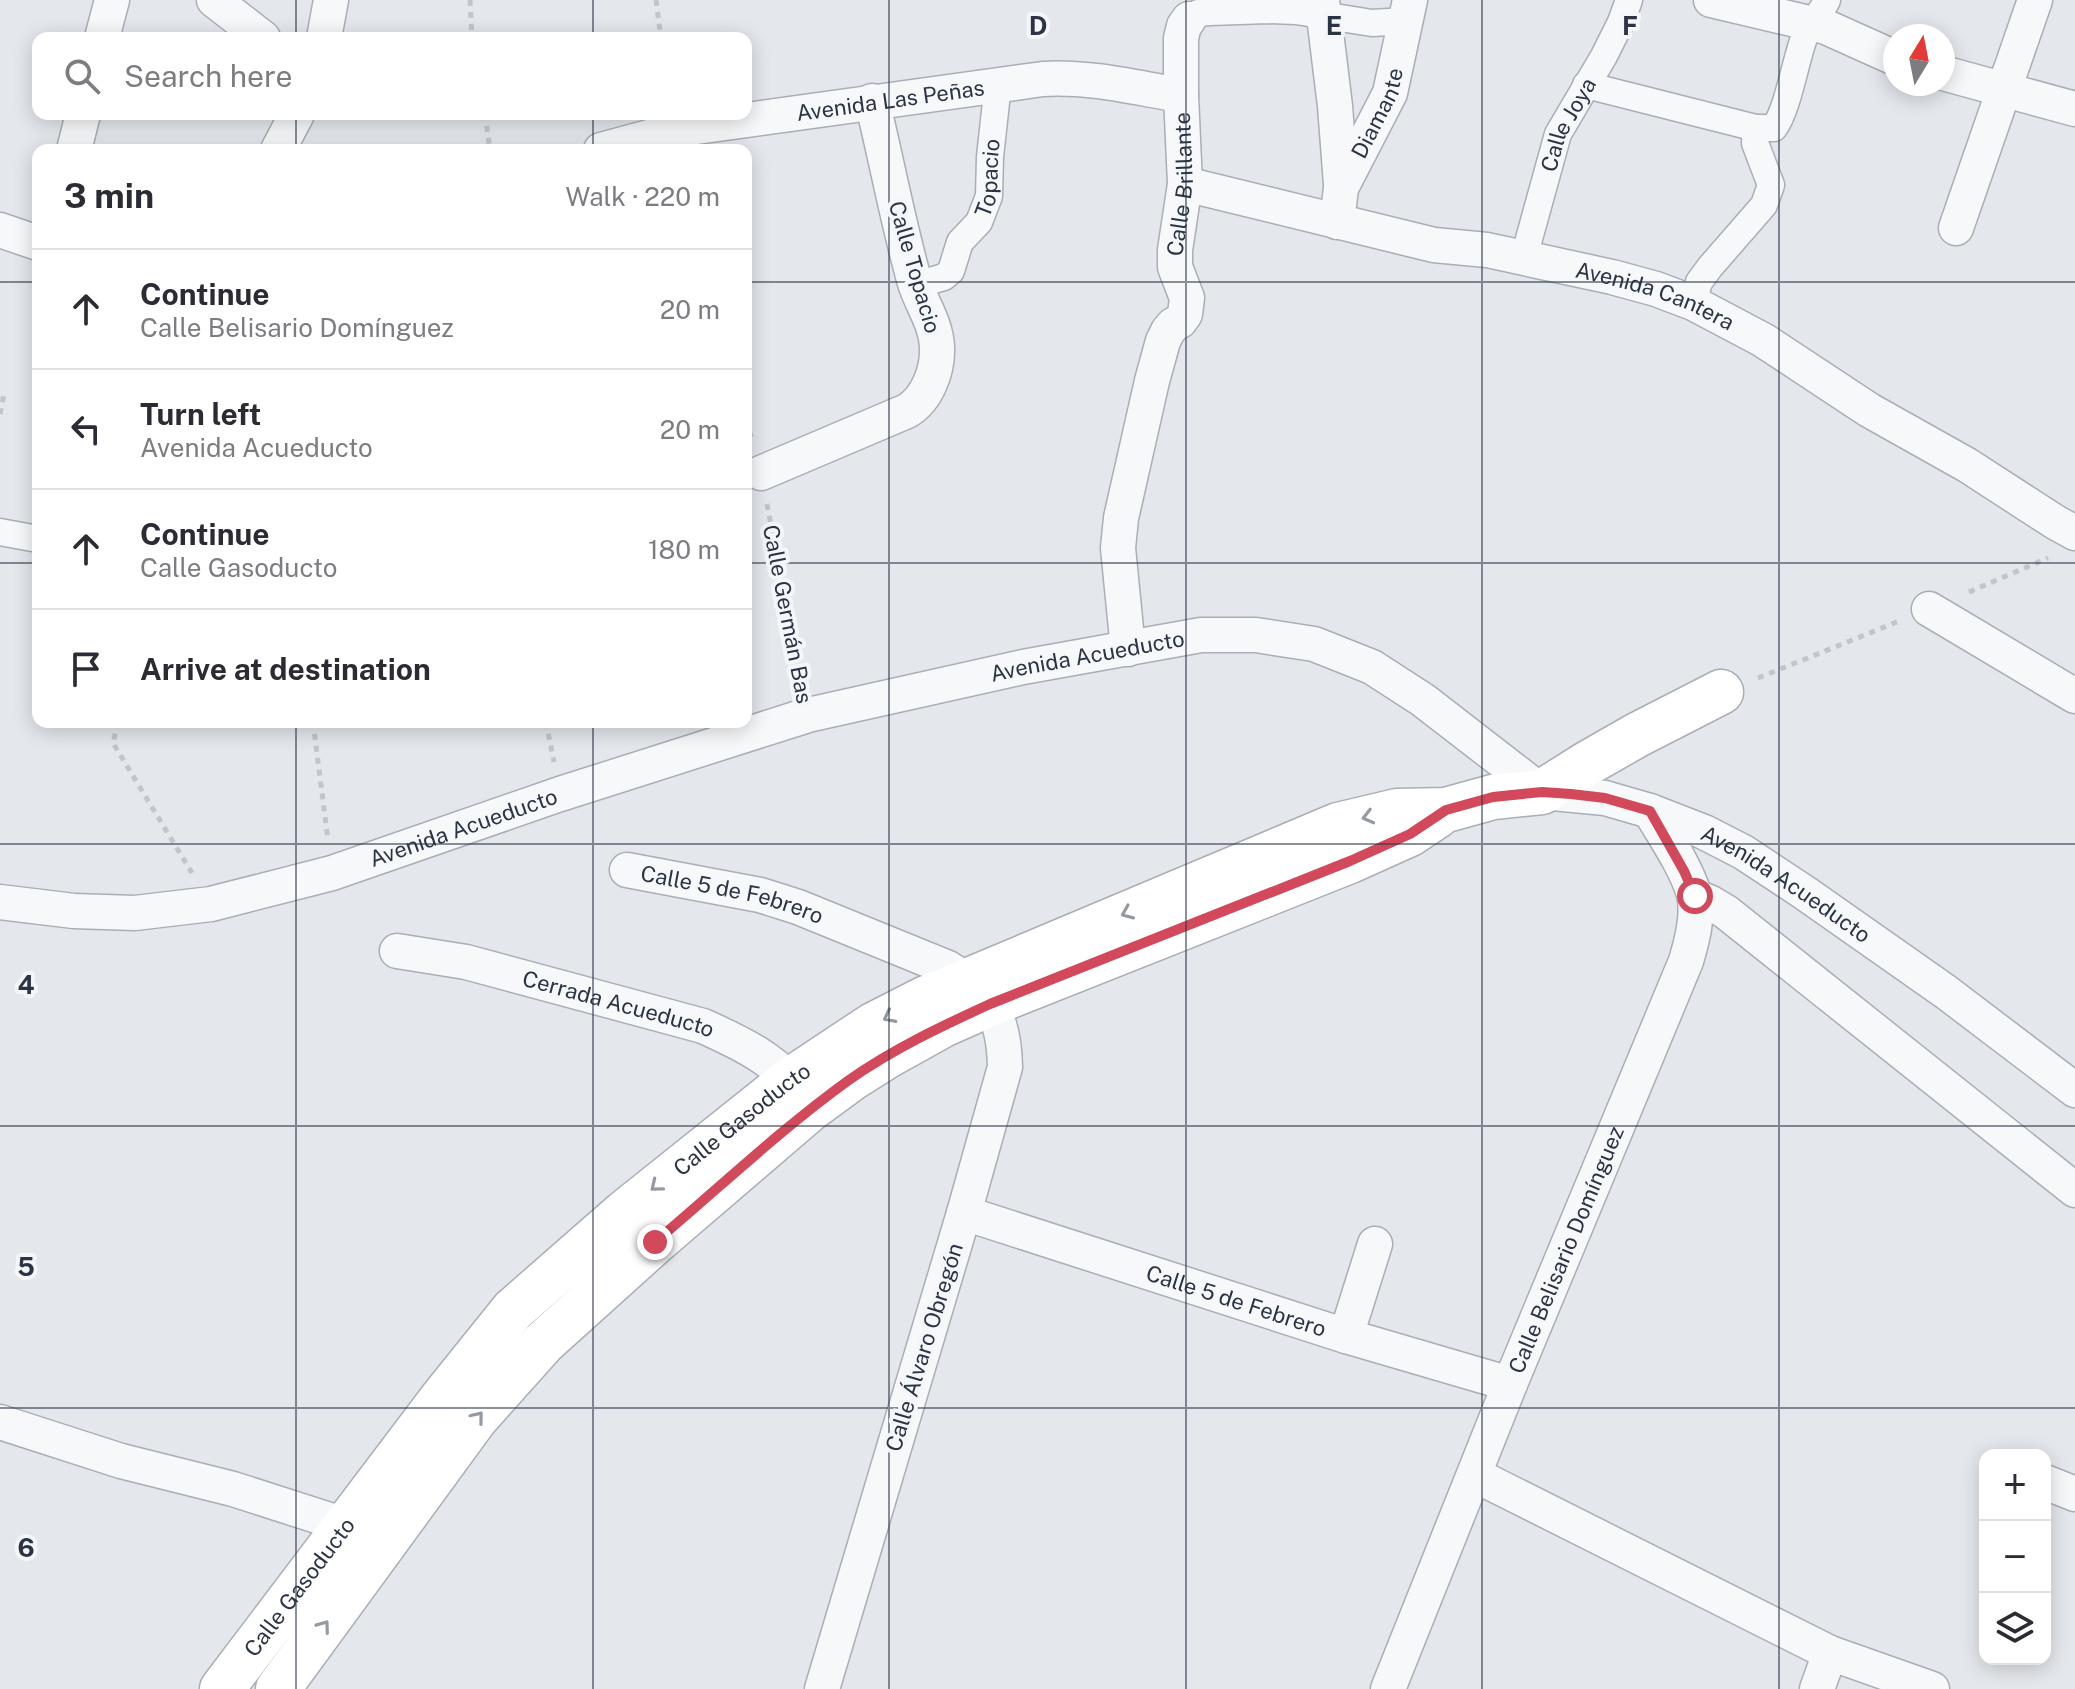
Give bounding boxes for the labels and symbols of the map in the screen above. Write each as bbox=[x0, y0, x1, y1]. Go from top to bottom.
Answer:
text: D bbox=[1029, 10, 1047, 41]
text: E bbox=[1326, 10, 1342, 41]
text: F bbox=[1622, 10, 1638, 41]
north arrow bbox=[1883, 24, 1955, 96]
street label: Diamante bbox=[1346, 65, 1408, 163]
street label: Calle Joya bbox=[1535, 73, 1601, 175]
street label: Avenida Las Peñas bbox=[795, 74, 986, 126]
street label: Calle Brillante bbox=[1161, 112, 1198, 258]
street label: Topacio bbox=[969, 137, 1005, 221]
street label: Calle Topacio bbox=[884, 198, 946, 336]
street label: Avenida Cantera bbox=[1573, 256, 1739, 335]
street label: Calle Germán Bas bbox=[758, 522, 818, 706]
street label: Avenida Acueducto bbox=[988, 625, 1186, 687]
street label: Avenida Acueducto bbox=[366, 783, 561, 872]
one-way arrow bbox=[1362, 808, 1376, 825]
street label: Avenida Acueducto bbox=[1697, 820, 1876, 948]
street label: Calle 5 de Febrero bbox=[639, 860, 827, 929]
route start bbox=[1677, 878, 1713, 914]
one-way arrow bbox=[1121, 904, 1135, 920]
street label: Cerrada Acueducto bbox=[520, 965, 719, 1043]
text: 4 bbox=[17, 969, 35, 1000]
one-way arrow bbox=[882, 1007, 897, 1023]
street label: Calle Gasoducto bbox=[668, 1057, 815, 1181]
street label: Calle Belisario Domínguez bbox=[1503, 1122, 1629, 1377]
one-way arrow bbox=[651, 1177, 666, 1191]
route end bbox=[637, 1224, 673, 1260]
street label: Calle Álvaro Obregón bbox=[880, 1240, 968, 1454]
text: 5 bbox=[17, 1251, 35, 1282]
street label: Calle 5 de Febrero bbox=[1143, 1260, 1329, 1342]
one-way arrow bbox=[468, 1411, 483, 1426]
street label: Calle Gasoducto bbox=[238, 1512, 360, 1661]
text: 6 bbox=[17, 1532, 35, 1563]
one-way arrow bbox=[314, 1620, 329, 1635]

